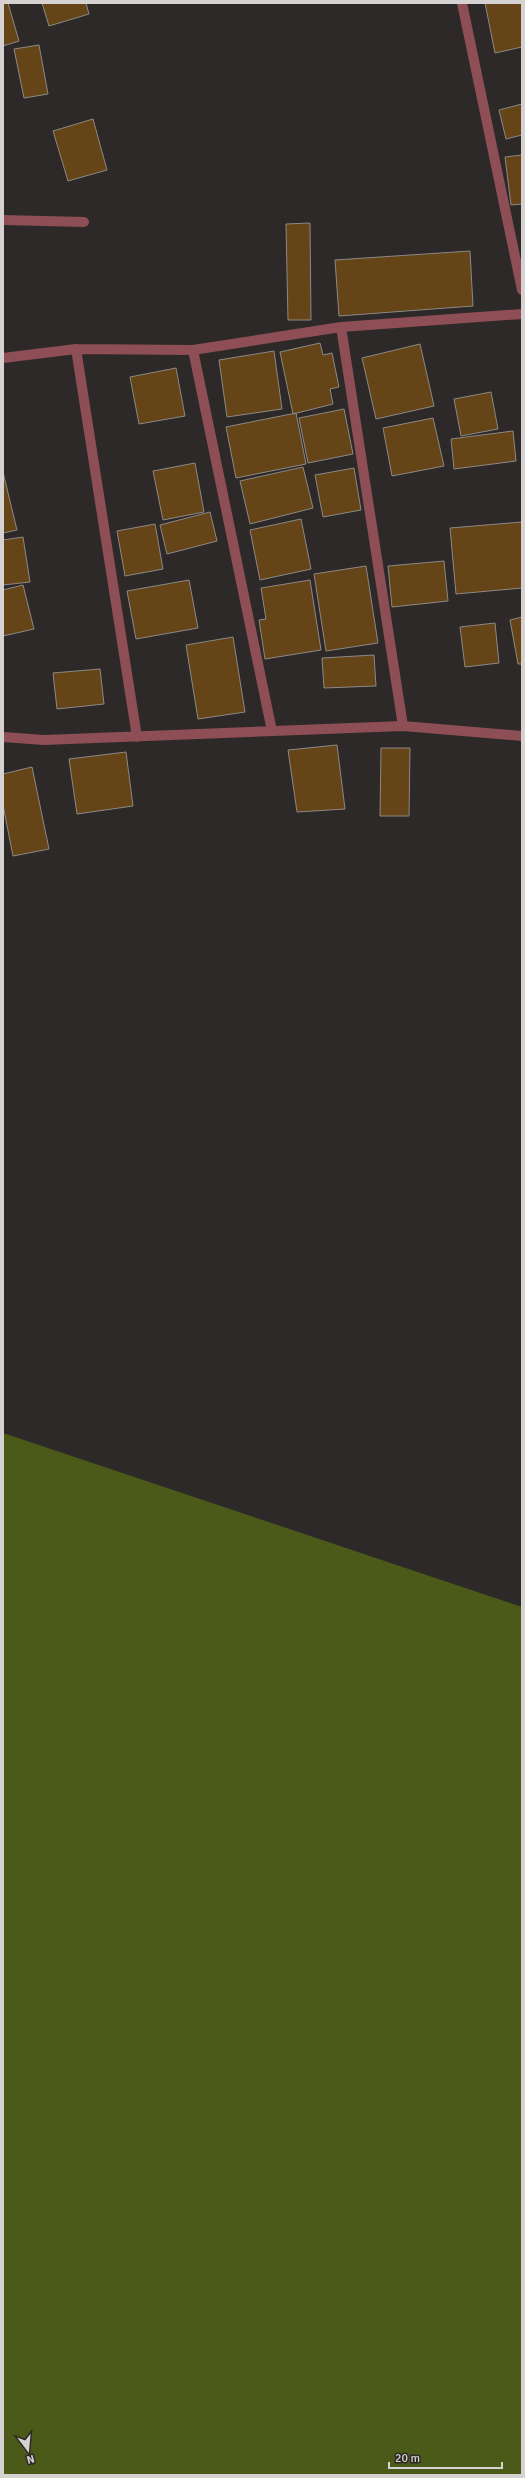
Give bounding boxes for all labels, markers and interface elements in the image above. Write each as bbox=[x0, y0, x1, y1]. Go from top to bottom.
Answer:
north arrow bbox=[8, 2430, 48, 2470]
scale bar bbox=[389, 2444, 502, 2470]
text: 20 m bbox=[395, 2451, 420, 2466]
text: N bbox=[25, 2452, 36, 2466]

